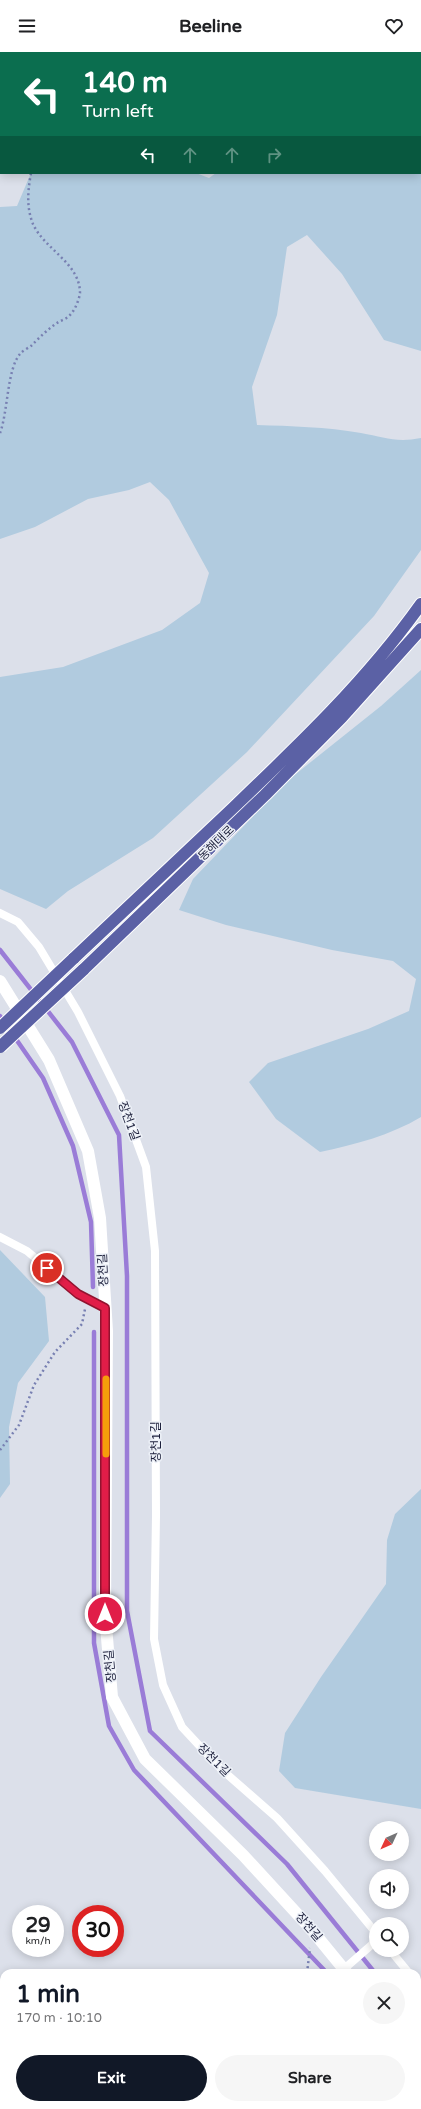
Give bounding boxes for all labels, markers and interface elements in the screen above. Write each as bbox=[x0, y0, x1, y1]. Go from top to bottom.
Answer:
icon: menu bbox=[16, 15, 38, 37]
text: Beeline bbox=[179, 15, 242, 37]
icon: heart bbox=[383, 15, 405, 37]
text: 140 m bbox=[82, 66, 168, 100]
icon: left bbox=[16, 68, 68, 120]
text: Turn left bbox=[82, 100, 154, 122]
icon: left bbox=[137, 144, 159, 166]
icon: ahead bbox=[179, 144, 201, 166]
icon: ahead bbox=[221, 144, 243, 166]
icon: right bbox=[263, 144, 285, 166]
street label: 동해대로 bbox=[195, 823, 237, 863]
street label: 장천1길 bbox=[115, 1099, 143, 1143]
pin bbox=[30, 1251, 64, 1285]
street label: 장천길 bbox=[95, 1253, 111, 1287]
icon: arrive bbox=[36, 1257, 58, 1279]
street label: 장천1길 bbox=[149, 1422, 163, 1462]
position arrow bbox=[84, 1593, 126, 1635]
street label: 장천길 bbox=[102, 1649, 118, 1683]
street label: 장천1길 bbox=[195, 1741, 233, 1779]
north arrow bbox=[369, 1821, 409, 1861]
map controls bbox=[369, 1821, 409, 1957]
button: sound bbox=[369, 1869, 409, 1909]
speed limit sign: 30 bbox=[72, 1905, 124, 1957]
street label: 장천길 bbox=[293, 1910, 325, 1944]
text: 29 bbox=[25, 1914, 51, 1938]
button: search bbox=[369, 1917, 409, 1957]
text: km/h bbox=[25, 1935, 51, 1947]
text: 1 min bbox=[16, 1980, 80, 2009]
button: close bbox=[363, 1982, 405, 2024]
text: 170 m · 10:10 bbox=[16, 2010, 102, 2026]
button: Exit bbox=[16, 2055, 207, 2101]
button: Share bbox=[215, 2055, 405, 2101]

